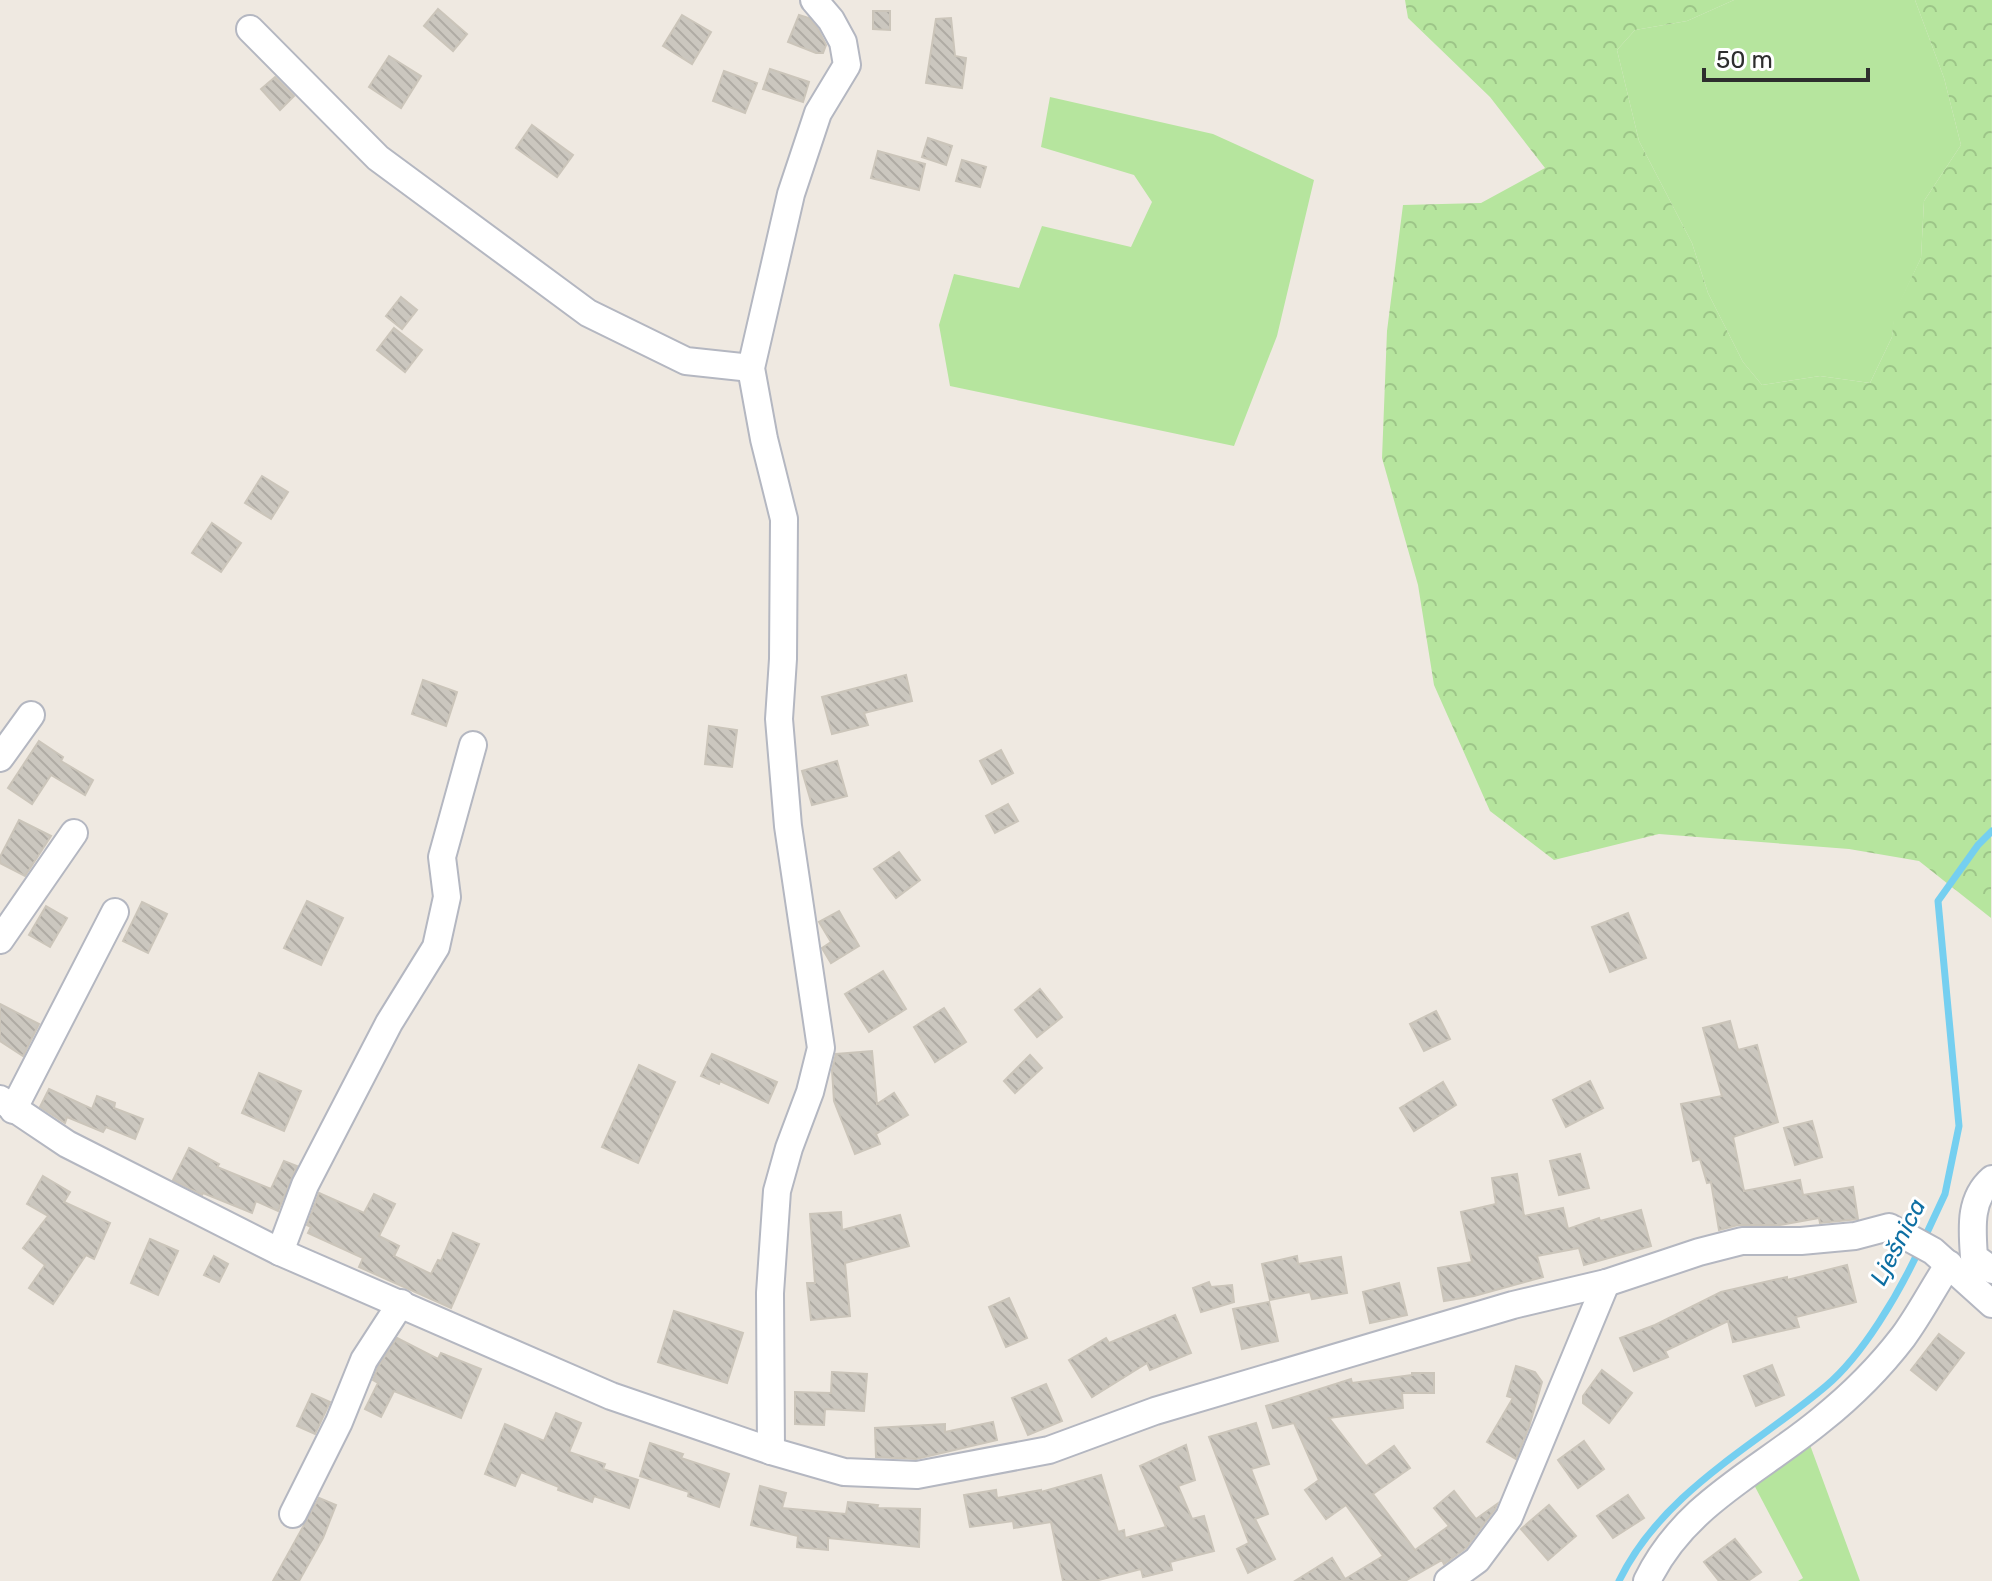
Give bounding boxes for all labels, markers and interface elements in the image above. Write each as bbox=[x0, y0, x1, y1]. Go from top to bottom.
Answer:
scale bar bbox=[1704, 32, 1868, 82]
text: 50 m bbox=[1716, 46, 1773, 74]
water label: Lješnica bbox=[1864, 1194, 1932, 1290]

